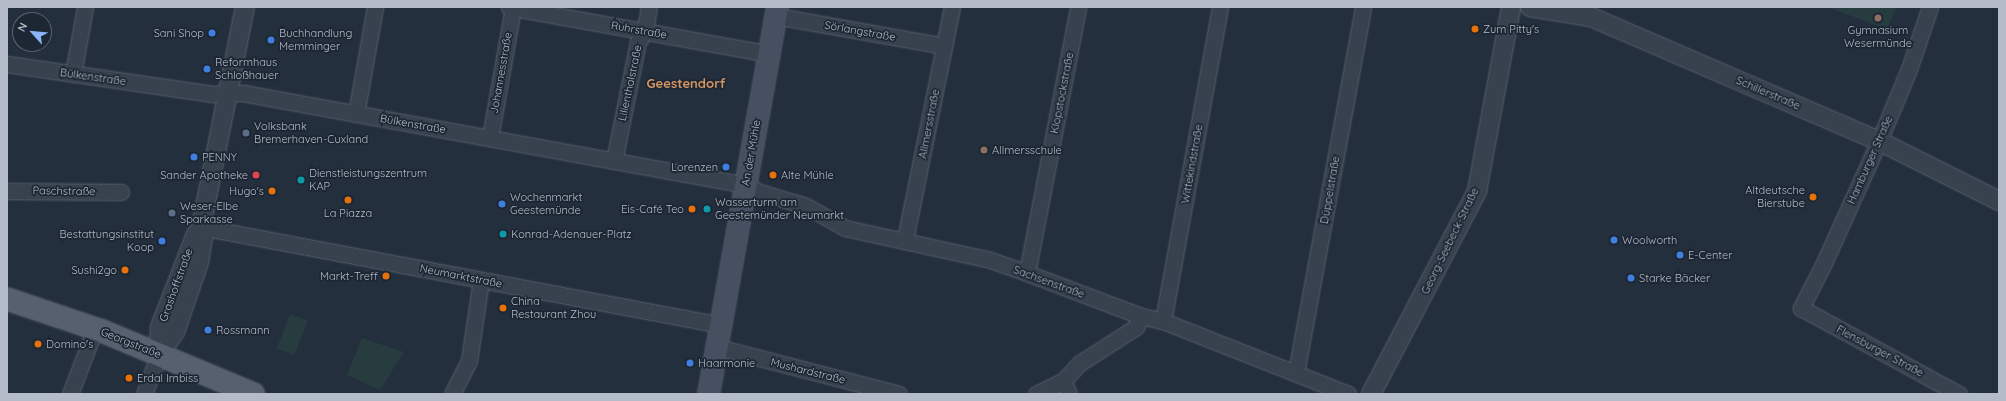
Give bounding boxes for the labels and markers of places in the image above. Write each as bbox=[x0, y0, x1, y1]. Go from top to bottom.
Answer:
marker: Gymnasium Wesermünde bbox=[1873, 13, 1883, 23]
place label: Zum Pitty's bbox=[1483, 22, 1539, 36]
marker: Zum Pitty's bbox=[1470, 24, 1480, 34]
place label: Gymnasium Wesermünde bbox=[1844, 24, 1912, 50]
place label: Sani Shop bbox=[154, 26, 204, 40]
place label: Buchhandlung Memminger bbox=[279, 27, 352, 53]
marker: Sani Shop bbox=[207, 28, 217, 38]
marker: Buchhandlung Memminger bbox=[266, 35, 276, 45]
place label: Reformhaus Schloßhauer bbox=[215, 56, 278, 82]
marker: Reformhaus Schloßhauer bbox=[202, 64, 212, 74]
place label: Volksbank Bremerhaven-Cuxland bbox=[254, 120, 368, 146]
marker: Volksbank Bremerhaven-Cuxland bbox=[241, 128, 251, 138]
place label: Allmersschule bbox=[992, 143, 1062, 157]
marker: Allmersschule bbox=[979, 145, 989, 155]
place label: PENNY bbox=[202, 150, 237, 164]
marker: PENNY bbox=[189, 152, 199, 162]
place label: Lorenzen bbox=[671, 160, 718, 174]
marker: Lorenzen bbox=[721, 162, 731, 172]
place label: Dienstleistungszentrum KAP bbox=[309, 167, 427, 193]
place label: Sander Apotheke bbox=[160, 168, 248, 182]
place label: Alte Mühle bbox=[781, 168, 834, 182]
marker: Sander Apotheke bbox=[251, 170, 261, 180]
marker: Alte Mühle bbox=[768, 170, 778, 180]
marker: Dienstleistungszentrum KAP bbox=[296, 175, 306, 185]
place label: Hugo's bbox=[229, 184, 264, 198]
place label: Altdeutsche Bierstube bbox=[1745, 184, 1805, 210]
marker: Hugo's bbox=[267, 186, 277, 196]
place label: Wochenmarkt Geestemünde bbox=[510, 191, 582, 217]
marker: Altdeutsche Bierstube bbox=[1808, 192, 1818, 202]
marker: La Piazza bbox=[343, 195, 353, 205]
place label: Wasserturm am Geestemünder Neumarkt bbox=[715, 196, 844, 222]
marker: Wochenmarkt Geestemünde bbox=[497, 199, 507, 209]
place label: Weser-Elbe Sparkasse bbox=[180, 200, 238, 226]
place label: Eis-Café Teo bbox=[621, 202, 684, 216]
marker: Eis-Café Teo bbox=[687, 204, 697, 214]
marker: Wasserturm am Geestemünder Neumarkt bbox=[702, 204, 712, 214]
place label: La Piazza bbox=[324, 206, 372, 220]
marker: Weser-Elbe Sparkasse bbox=[167, 208, 177, 218]
place label: Konrad-Adenauer-Platz bbox=[511, 227, 632, 241]
place label: Bestattungsinstitut Koop bbox=[59, 228, 154, 254]
marker: Konrad-Adenauer-Platz bbox=[498, 229, 508, 239]
place label: Woolworth bbox=[1622, 233, 1677, 247]
marker: Woolworth bbox=[1609, 235, 1619, 245]
marker: Bestattungsinstitut Koop bbox=[157, 236, 167, 246]
place label: E-Center bbox=[1688, 248, 1732, 262]
marker: E-Center bbox=[1675, 250, 1685, 260]
place label: Sushi2go bbox=[71, 263, 117, 277]
marker: Sushi2go bbox=[120, 265, 130, 275]
place label: Markt-Treff bbox=[320, 269, 378, 283]
marker: Markt-Treff bbox=[381, 271, 391, 281]
place label: Starke Bäcker bbox=[1639, 271, 1710, 285]
marker: Starke Bäcker bbox=[1626, 273, 1636, 283]
place label: China Restaurant Zhou bbox=[511, 295, 596, 321]
marker: China Restaurant Zhou bbox=[498, 303, 508, 313]
place label: Rossmann bbox=[216, 323, 270, 337]
marker: Rossmann bbox=[203, 325, 213, 335]
place label: Domino's bbox=[46, 337, 93, 351]
marker: Domino's bbox=[33, 339, 43, 349]
place label: Haarmonie bbox=[698, 356, 755, 370]
marker: Haarmonie bbox=[685, 358, 695, 368]
place label: Erdal Imbiss bbox=[137, 371, 198, 385]
marker: Erdal Imbiss bbox=[124, 373, 134, 383]

